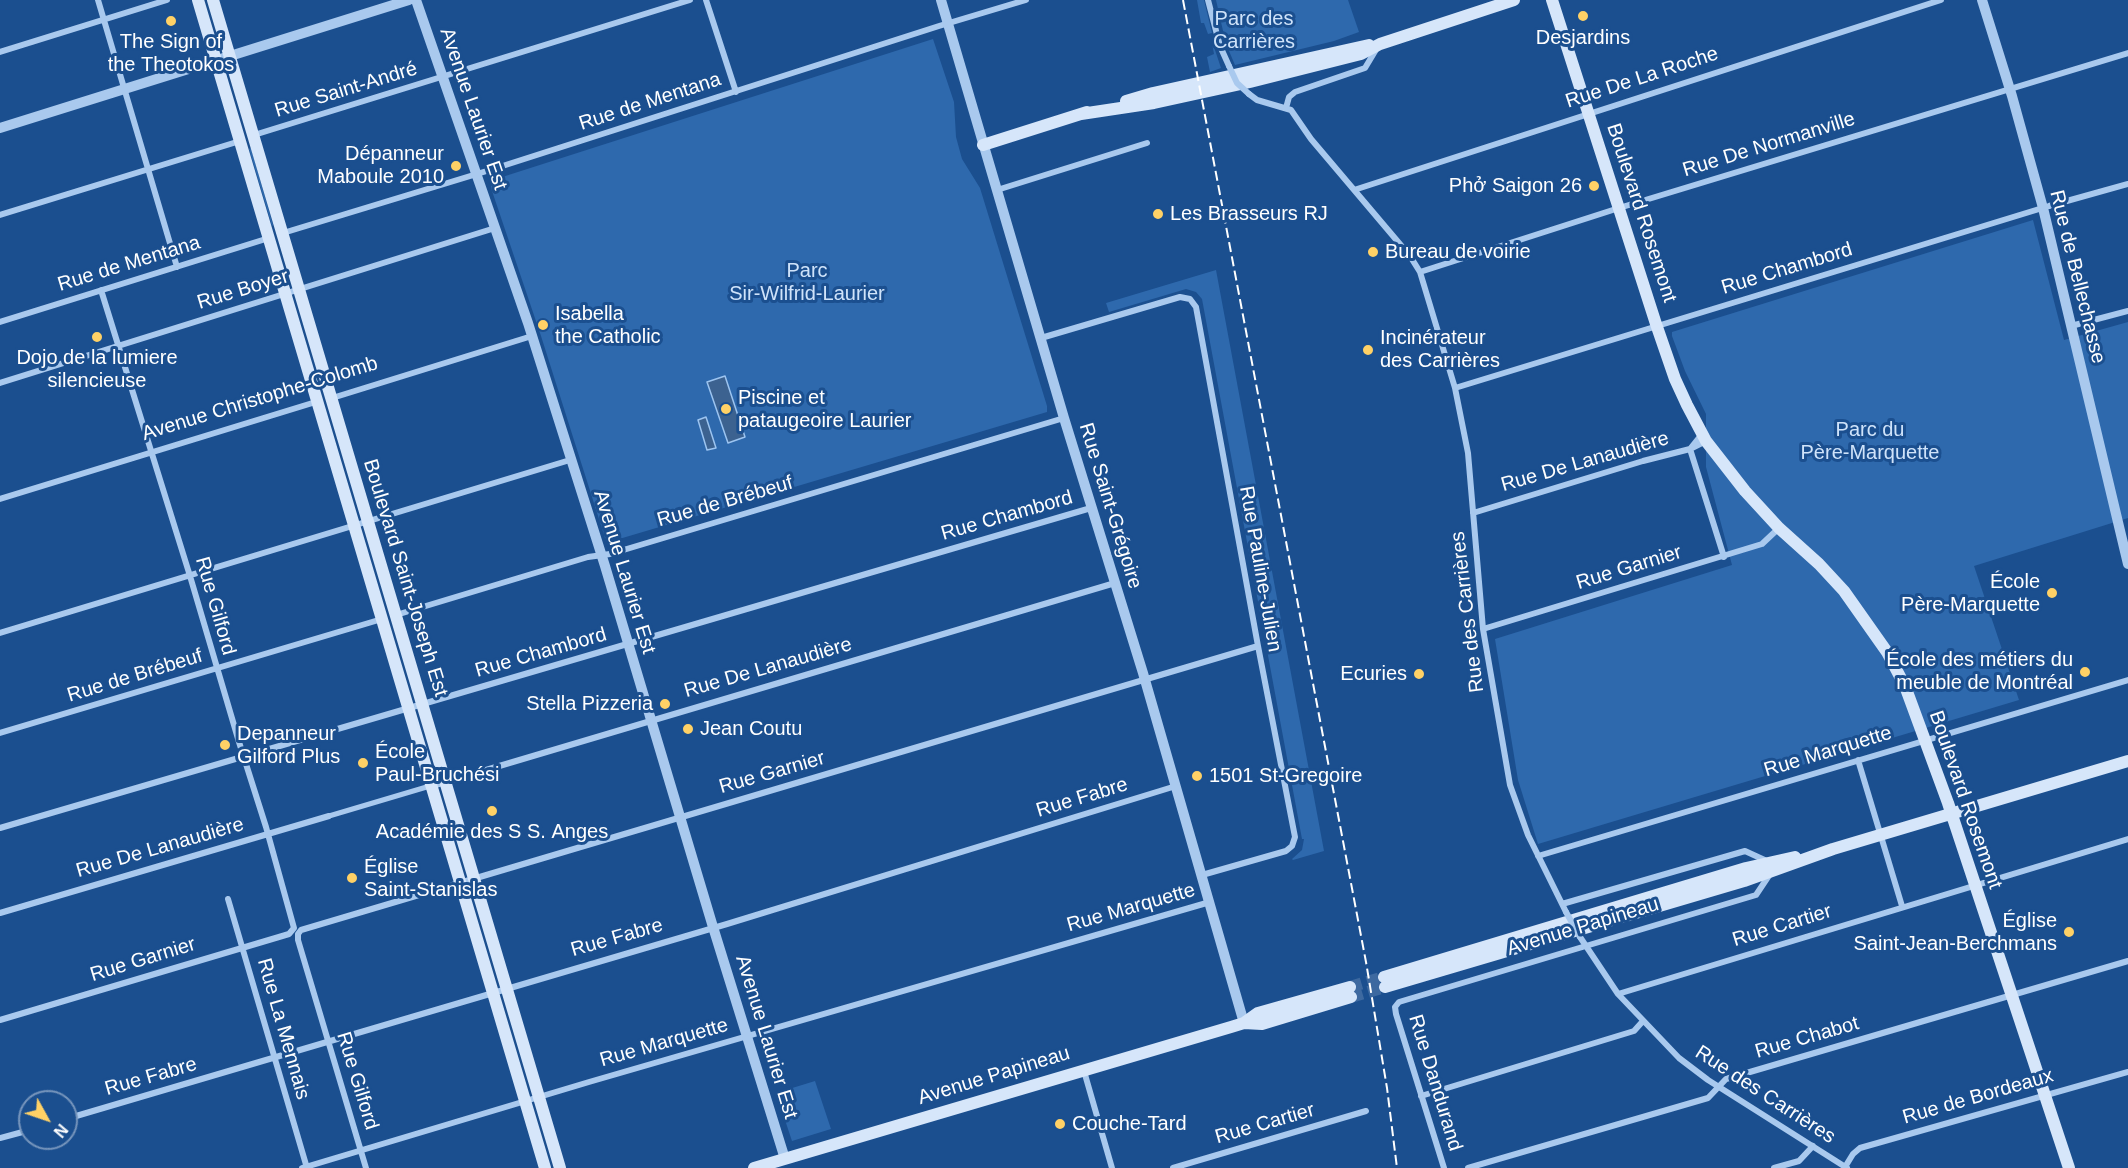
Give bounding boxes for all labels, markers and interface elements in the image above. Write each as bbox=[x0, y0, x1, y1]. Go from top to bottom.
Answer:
park label: Parc des Carrières bbox=[1213, 7, 1295, 54]
marker: Desjardins bbox=[1576, 9, 1590, 23]
marker: The Sign of the Theotokos bbox=[164, 14, 178, 28]
street label: Avenue Laurier Est bbox=[434, 25, 512, 193]
place label: Desjardins bbox=[1536, 26, 1630, 50]
place label: The Sign of the Theotokos bbox=[108, 30, 234, 77]
street label: Rue De La Roche bbox=[1563, 42, 1721, 114]
street label: Rue Saint-André bbox=[272, 57, 420, 123]
street label: Rue de Mentana bbox=[576, 68, 724, 136]
street label: Rue De Normanville bbox=[1680, 107, 1858, 183]
street label: Boulevard Rosemont bbox=[1601, 120, 1681, 306]
place label: Dépanneur Maboule 2010 bbox=[317, 142, 444, 189]
marker: Dépanneur Maboule 2010 bbox=[449, 159, 463, 173]
place label: Phở Saigon 26 bbox=[1449, 174, 1582, 198]
marker: Phở Saigon 26 bbox=[1587, 179, 1601, 193]
street label: Rue de Bellechasse bbox=[2044, 188, 2110, 366]
place label: Les Brasseurs RJ bbox=[1170, 202, 1328, 226]
marker: Les Brasseurs RJ bbox=[1151, 207, 1165, 221]
street label: Rue de Mentana bbox=[55, 231, 203, 297]
street label: Rue Chambord bbox=[1719, 238, 1855, 300]
place label: Bureau de voirie bbox=[1385, 240, 1531, 264]
marker: Bureau de voirie bbox=[1366, 245, 1380, 259]
park label: Parc Sir-Wilfrid-Laurier bbox=[729, 259, 885, 306]
street label: Rue Boyer bbox=[194, 265, 292, 315]
place label: Isabella the Catholic bbox=[555, 302, 661, 349]
marker: Isabella the Catholic bbox=[536, 318, 550, 332]
place label: Incinérateur des Carrières bbox=[1380, 326, 1500, 373]
marker: Dojo de la lumiere silencieuse bbox=[90, 330, 104, 344]
marker: Incinérateur des Carrières bbox=[1361, 343, 1375, 357]
place label: Dojo de la lumiere silencieuse bbox=[16, 346, 178, 393]
street label: Avenue Christophe-Colomb bbox=[139, 352, 381, 446]
place label: Piscine et pataugeoire Laurier bbox=[738, 386, 911, 433]
marker: Piscine et pataugeoire Laurier bbox=[719, 402, 733, 416]
park label: Parc du Père-Marquette bbox=[1801, 418, 1939, 465]
street label: Rue Saint-Grégoire bbox=[1073, 420, 1147, 592]
street label: Rue De Lanaudière bbox=[1498, 427, 1672, 497]
street label: Boulevard Saint-Joseph Est bbox=[357, 456, 453, 700]
street label: Rue de Brébeuf bbox=[654, 471, 796, 533]
street label: Rue Pauline-Julien bbox=[1234, 484, 1286, 654]
street label: Rue Chambord bbox=[939, 486, 1075, 546]
street label: Avenue Laurier Est bbox=[588, 487, 660, 657]
street label: Rue des Carrières bbox=[1446, 530, 1490, 694]
street label: Rue Garnier bbox=[1573, 541, 1685, 595]
street label: Rue Gilford bbox=[190, 554, 240, 658]
place label: École Père-Marquette bbox=[1901, 570, 2040, 617]
marker: École Père-Marquette bbox=[2045, 586, 2059, 600]
street label: Rue Chambord bbox=[473, 623, 609, 683]
street label: Rue De Lanaudière bbox=[681, 633, 855, 703]
street label: Rue de Brébeuf bbox=[65, 644, 205, 708]
place label: École des métiers du meuble de Montréal bbox=[1886, 648, 2073, 695]
place label: Ecuries bbox=[1340, 662, 1407, 686]
marker: École des métiers du meuble de Montréal bbox=[2078, 665, 2092, 679]
marker: Ecuries bbox=[1412, 667, 1426, 681]
place label: Stella Pizzeria bbox=[526, 692, 653, 716]
marker: Stella Pizzeria bbox=[658, 697, 672, 711]
street label: Boulevard Rosemont bbox=[1923, 708, 2007, 892]
place label: Jean Coutu bbox=[700, 717, 802, 741]
street label: Rue Marquette bbox=[1761, 721, 1895, 783]
place label: Depanneur Gilford Plus bbox=[237, 722, 340, 769]
marker: Jean Coutu bbox=[681, 722, 695, 736]
marker: Depanneur Gilford Plus bbox=[218, 738, 232, 752]
place label: École Paul-Bruchési bbox=[375, 740, 500, 787]
street label: Rue Garnier bbox=[716, 746, 828, 800]
marker: École Paul-Bruchési bbox=[356, 756, 370, 770]
place label: 1501 St-Gregoire bbox=[1209, 764, 1362, 788]
marker: 1501 St-Gregoire bbox=[1190, 769, 1204, 783]
street label: Rue Fabre bbox=[1033, 773, 1131, 823]
marker: Académie des S S. Anges bbox=[485, 804, 499, 818]
street label: Rue De Lanaudière bbox=[73, 813, 247, 883]
place label: Académie des S S. Anges bbox=[376, 820, 608, 844]
place label: Église Saint-Stanislas bbox=[364, 855, 497, 902]
marker: Église Saint-Stanislas bbox=[345, 871, 359, 885]
street label: Rue Marquette bbox=[1064, 878, 1198, 938]
street label: Avenue Papineau bbox=[1504, 892, 1662, 962]
street label: Rue Cartier bbox=[1730, 900, 1834, 952]
place label: Église Saint-Jean-Berchmans bbox=[1854, 909, 2057, 956]
street label: Rue Fabre bbox=[568, 913, 666, 963]
marker: Église Saint-Jean-Berchmans bbox=[2062, 925, 2076, 939]
street label: Rue Garnier bbox=[87, 933, 199, 987]
street label: Avenue Laurier Est bbox=[730, 952, 802, 1122]
street label: Rue La Mennais bbox=[251, 956, 315, 1102]
street label: Rue Dandurand bbox=[1403, 1012, 1467, 1154]
street label: Rue Chabot bbox=[1752, 1012, 1862, 1064]
street label: Rue Marquette bbox=[597, 1013, 731, 1073]
street label: Rue Gilford bbox=[331, 1029, 383, 1133]
street label: Avenue Papineau bbox=[915, 1041, 1073, 1111]
street label: Rue des Carrières bbox=[1690, 1041, 1840, 1149]
street label: Rue Fabre bbox=[102, 1052, 200, 1102]
street label: Rue de Bordeaux bbox=[1900, 1064, 2056, 1130]
north arrow bbox=[18, 1090, 78, 1150]
street label: Rue Cartier bbox=[1213, 1098, 1317, 1150]
place label: Couche-Tard bbox=[1072, 1112, 1187, 1136]
marker: Couche-Tard bbox=[1053, 1117, 1067, 1131]
text: N bbox=[50, 1121, 71, 1140]

